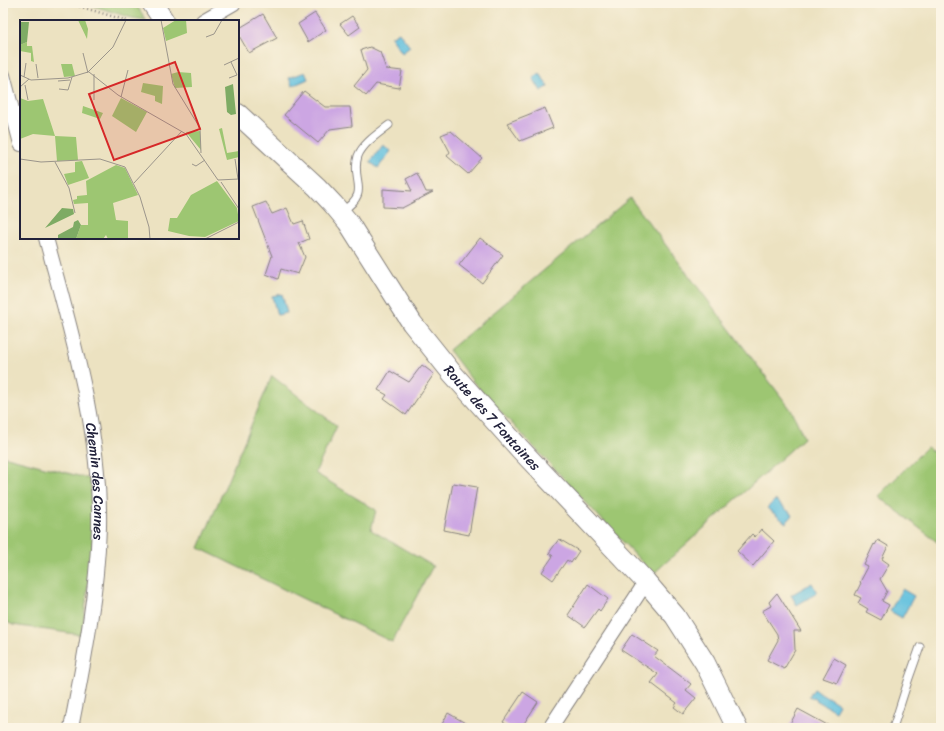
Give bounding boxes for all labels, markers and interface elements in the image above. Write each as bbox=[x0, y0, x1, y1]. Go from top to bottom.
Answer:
inset map bbox=[20, 20, 239, 239]
street label: Route des 7 Fontaines bbox=[437, 359, 547, 477]
street label: Chemin des Cannes bbox=[78, 421, 112, 541]

